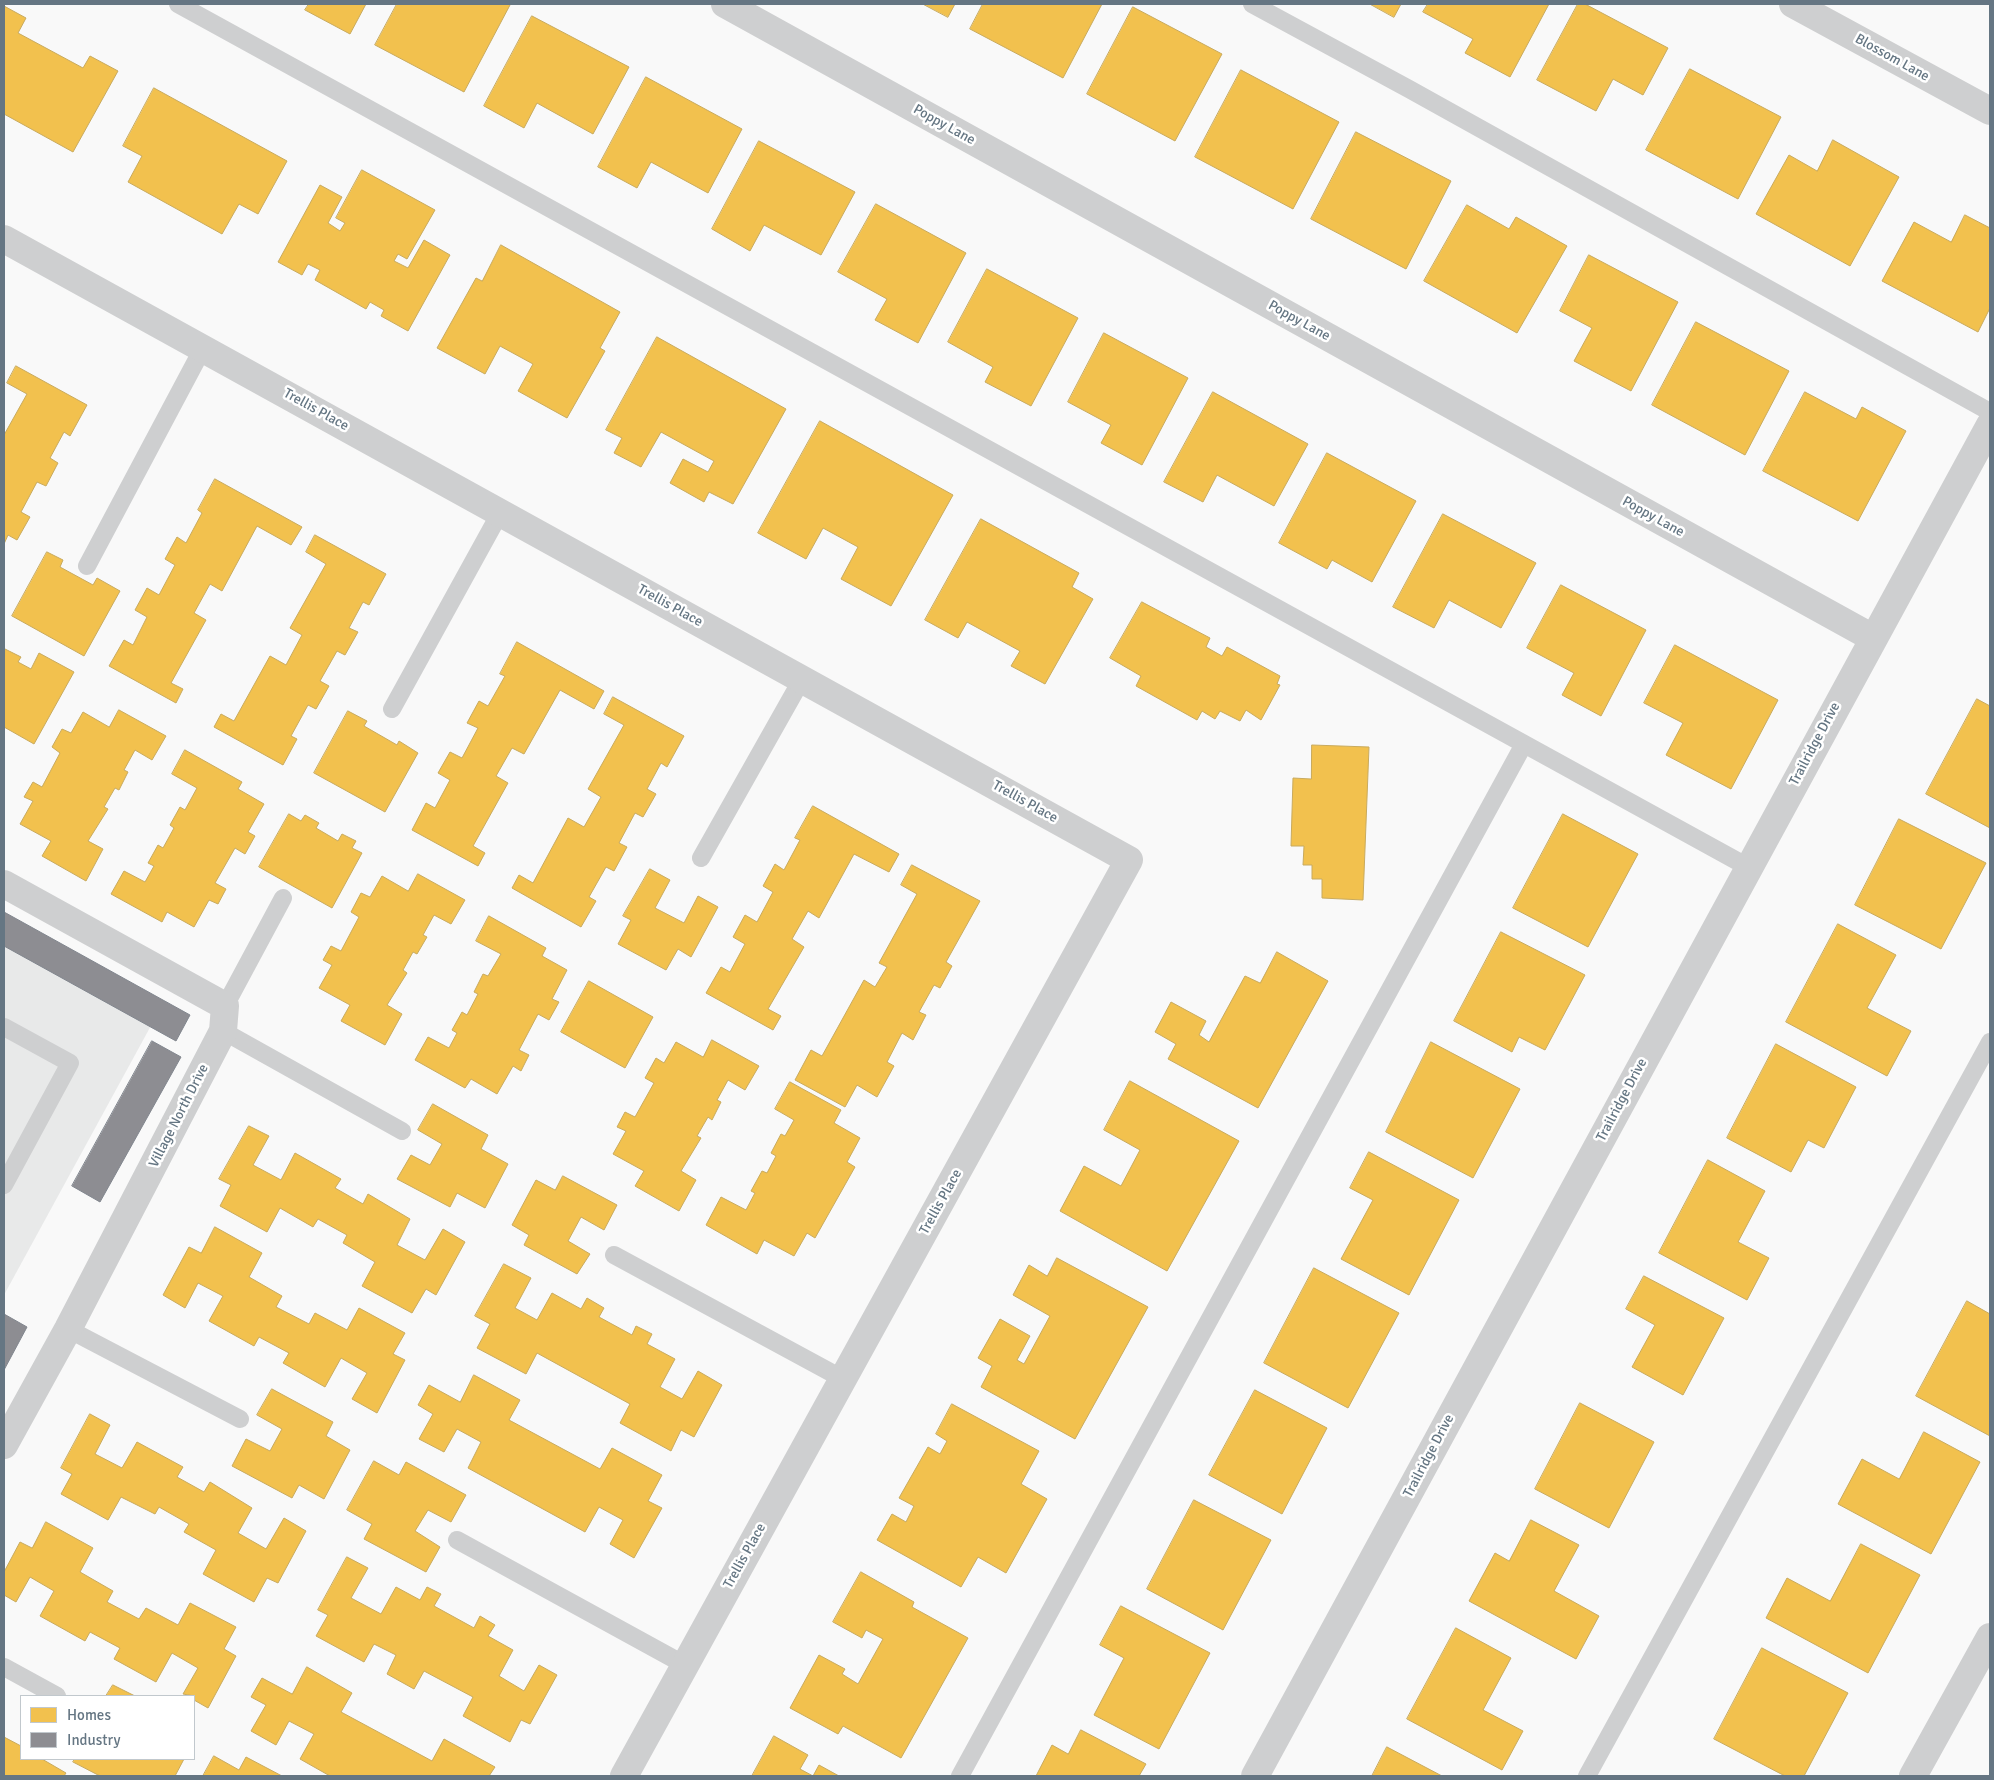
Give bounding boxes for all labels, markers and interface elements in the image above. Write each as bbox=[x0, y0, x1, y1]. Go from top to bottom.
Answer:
street label: Blossom Lane bbox=[1852, 31, 1932, 85]
street label: Poppy Lane bbox=[910, 101, 978, 149]
street label: Poppy Lane bbox=[1265, 297, 1333, 345]
street label: Trellis Place bbox=[281, 385, 351, 435]
street label: Poppy Lane bbox=[1619, 493, 1687, 541]
street label: Trellis Place bbox=[635, 581, 705, 631]
street label: Trailridge Drive bbox=[1786, 700, 1844, 788]
street label: Trellis Place bbox=[990, 777, 1060, 827]
street label: Trailridge Drive bbox=[1593, 1056, 1651, 1144]
street label: Village North Drive bbox=[146, 1062, 212, 1170]
street label: Trellis Place bbox=[916, 1167, 966, 1237]
street label: Trailridge Drive bbox=[1400, 1412, 1458, 1500]
street label: Trellis Place bbox=[720, 1521, 770, 1591]
legend bbox=[20, 1695, 195, 1760]
text: Homes bbox=[67, 1706, 111, 1724]
text: Industry bbox=[67, 1731, 120, 1749]

